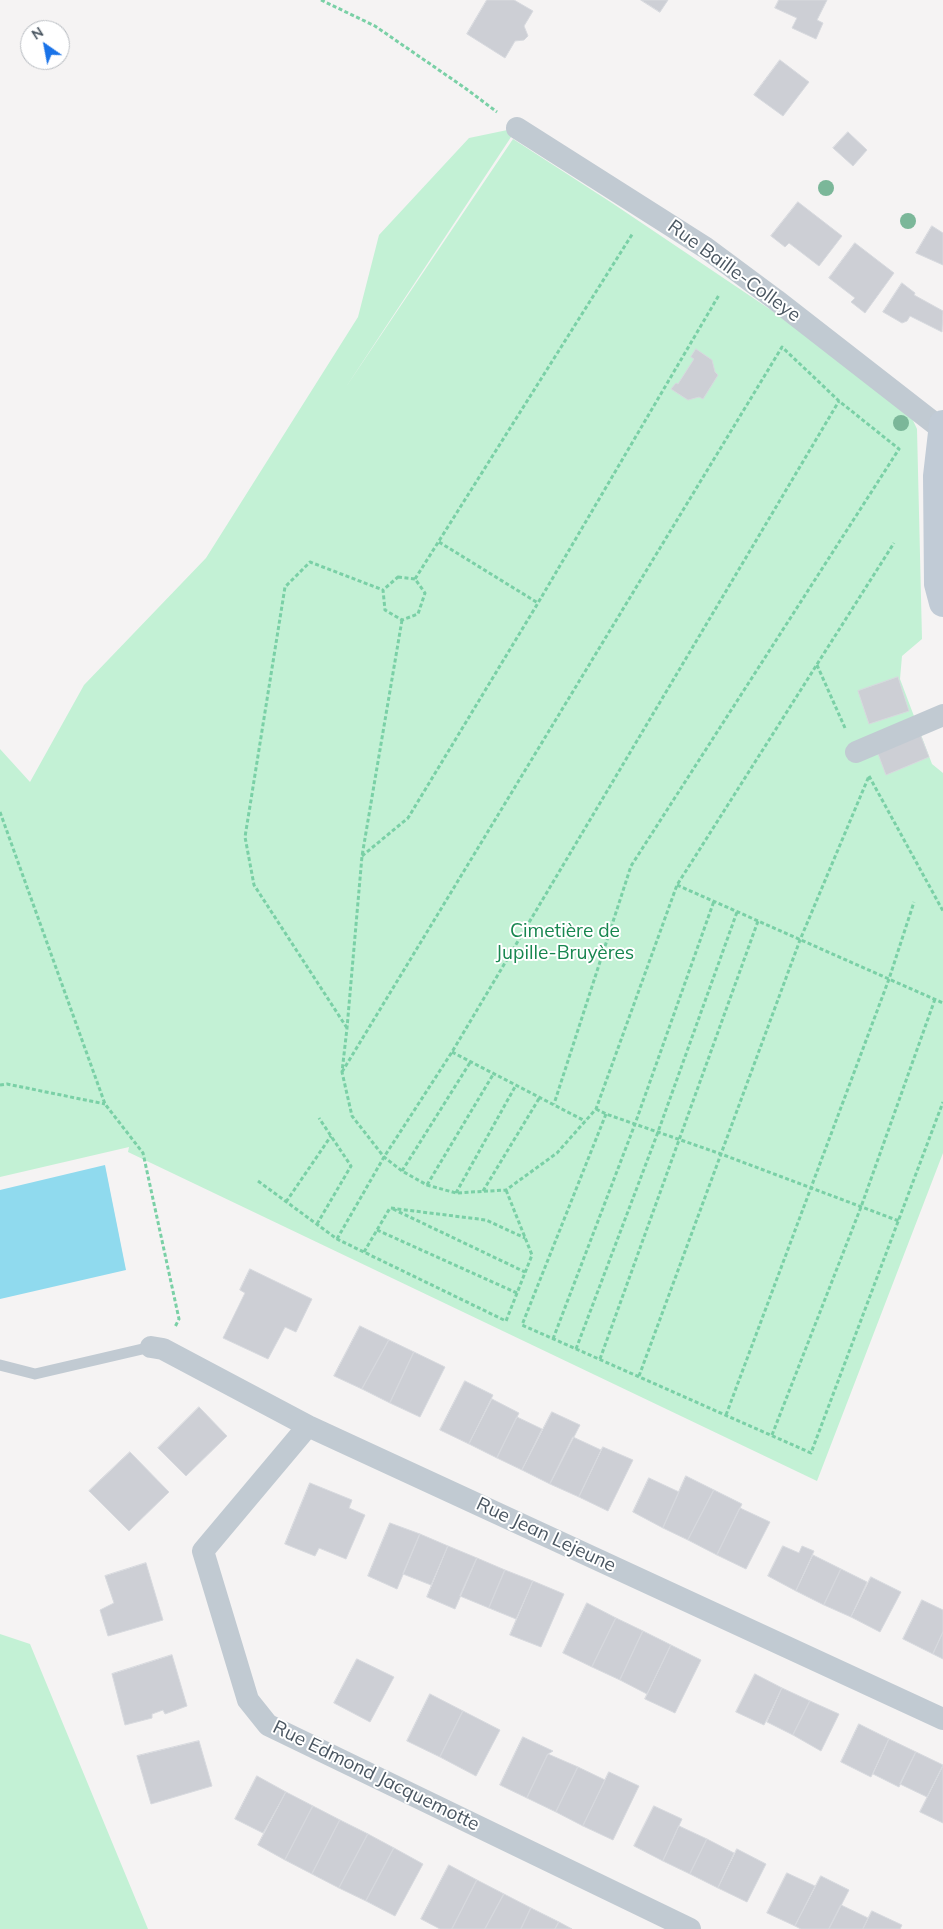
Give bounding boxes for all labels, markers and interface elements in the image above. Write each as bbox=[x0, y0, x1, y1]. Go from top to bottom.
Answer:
north arrow bbox=[20, 20, 70, 70]
text: N bbox=[28, 23, 47, 44]
street label: Rue Baille-Colleye bbox=[663, 215, 805, 327]
park label: Cimetière de Jupille-Bruyères bbox=[496, 920, 634, 964]
street label: Rue Jean Lejeune bbox=[473, 1493, 619, 1577]
street label: Rue Edmond Jacquemotte bbox=[269, 1716, 483, 1836]

